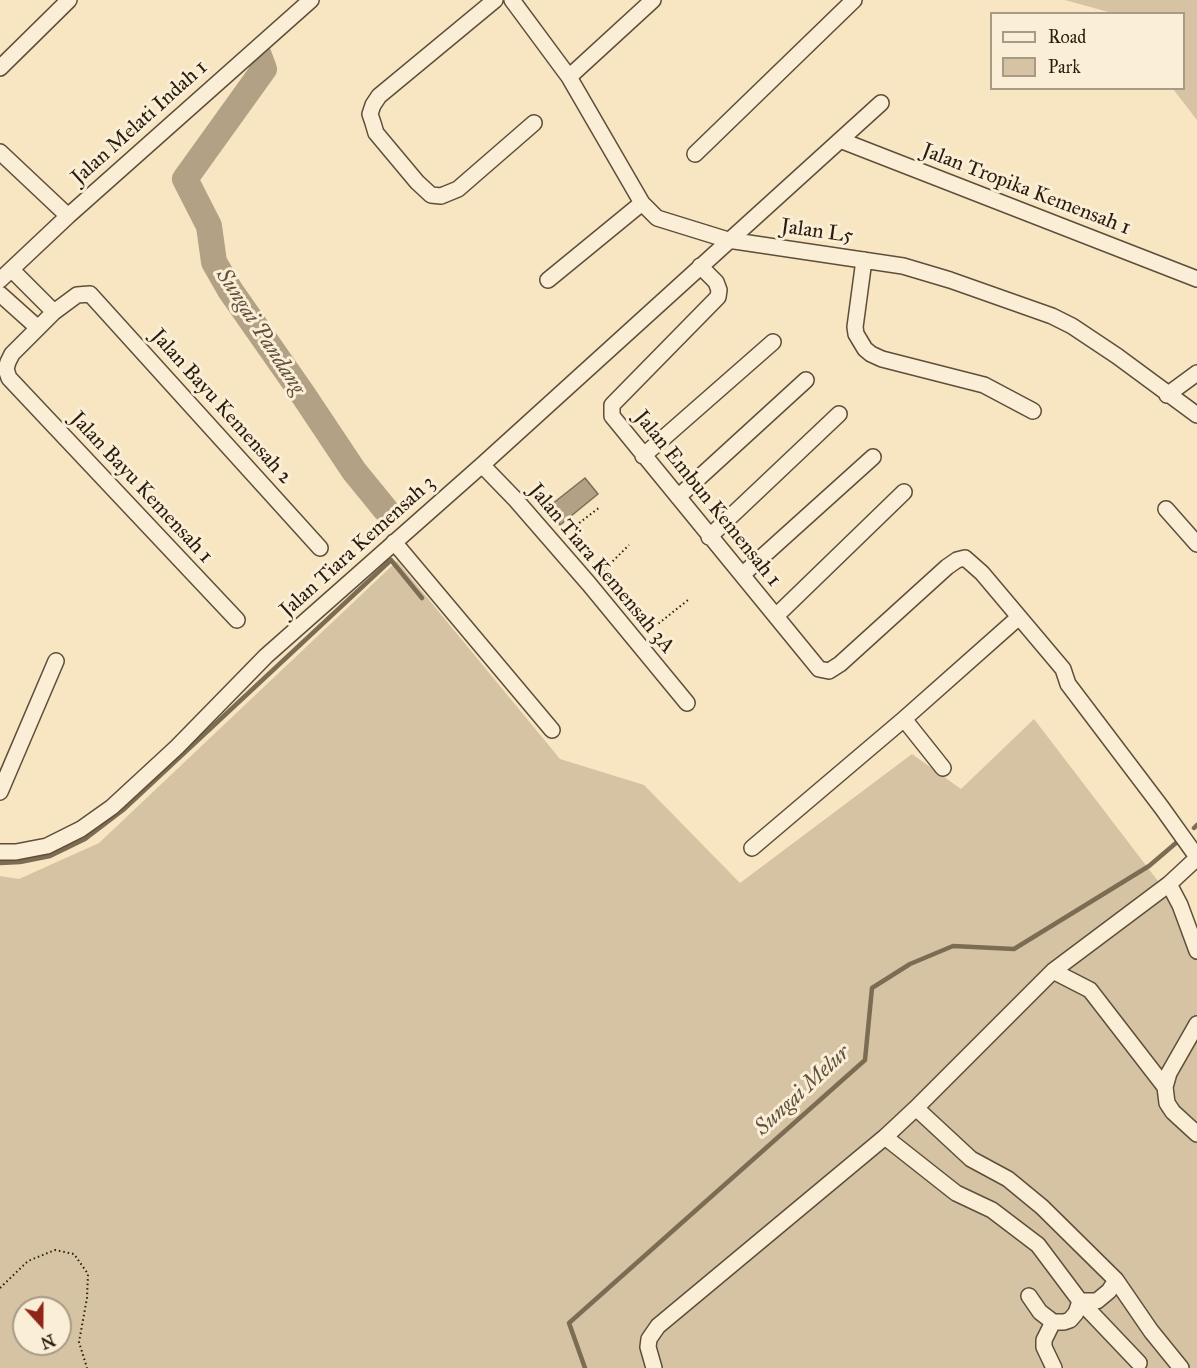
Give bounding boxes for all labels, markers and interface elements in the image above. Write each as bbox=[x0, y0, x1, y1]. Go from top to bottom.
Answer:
legend bbox=[990, 12, 1185, 90]
text: Road bbox=[1048, 26, 1086, 48]
street label: Jalan Melati Indah 1 bbox=[67, 55, 213, 191]
text: Park bbox=[1048, 56, 1081, 78]
street label: Jalan Tropika Kemensah 1 bbox=[918, 139, 1134, 241]
street label: Jalan L5 bbox=[779, 214, 855, 250]
water label: Sungai Pandang bbox=[210, 264, 310, 400]
street label: Jalan Bayu Kemensah 2 bbox=[145, 324, 297, 490]
street label: Jalan Embun Kemensah 1 bbox=[628, 406, 786, 592]
street label: Jalan Bayu Kemensah 1 bbox=[64, 407, 218, 569]
street label: Jalan Tiara Kemensah 3 bbox=[275, 471, 441, 623]
street label: Jalan Tiara Kemensah 3A bbox=[523, 479, 679, 659]
water label: Sungai Melur bbox=[750, 1040, 856, 1142]
north arrow bbox=[12, 1296, 72, 1356]
text: N bbox=[38, 1330, 58, 1353]

